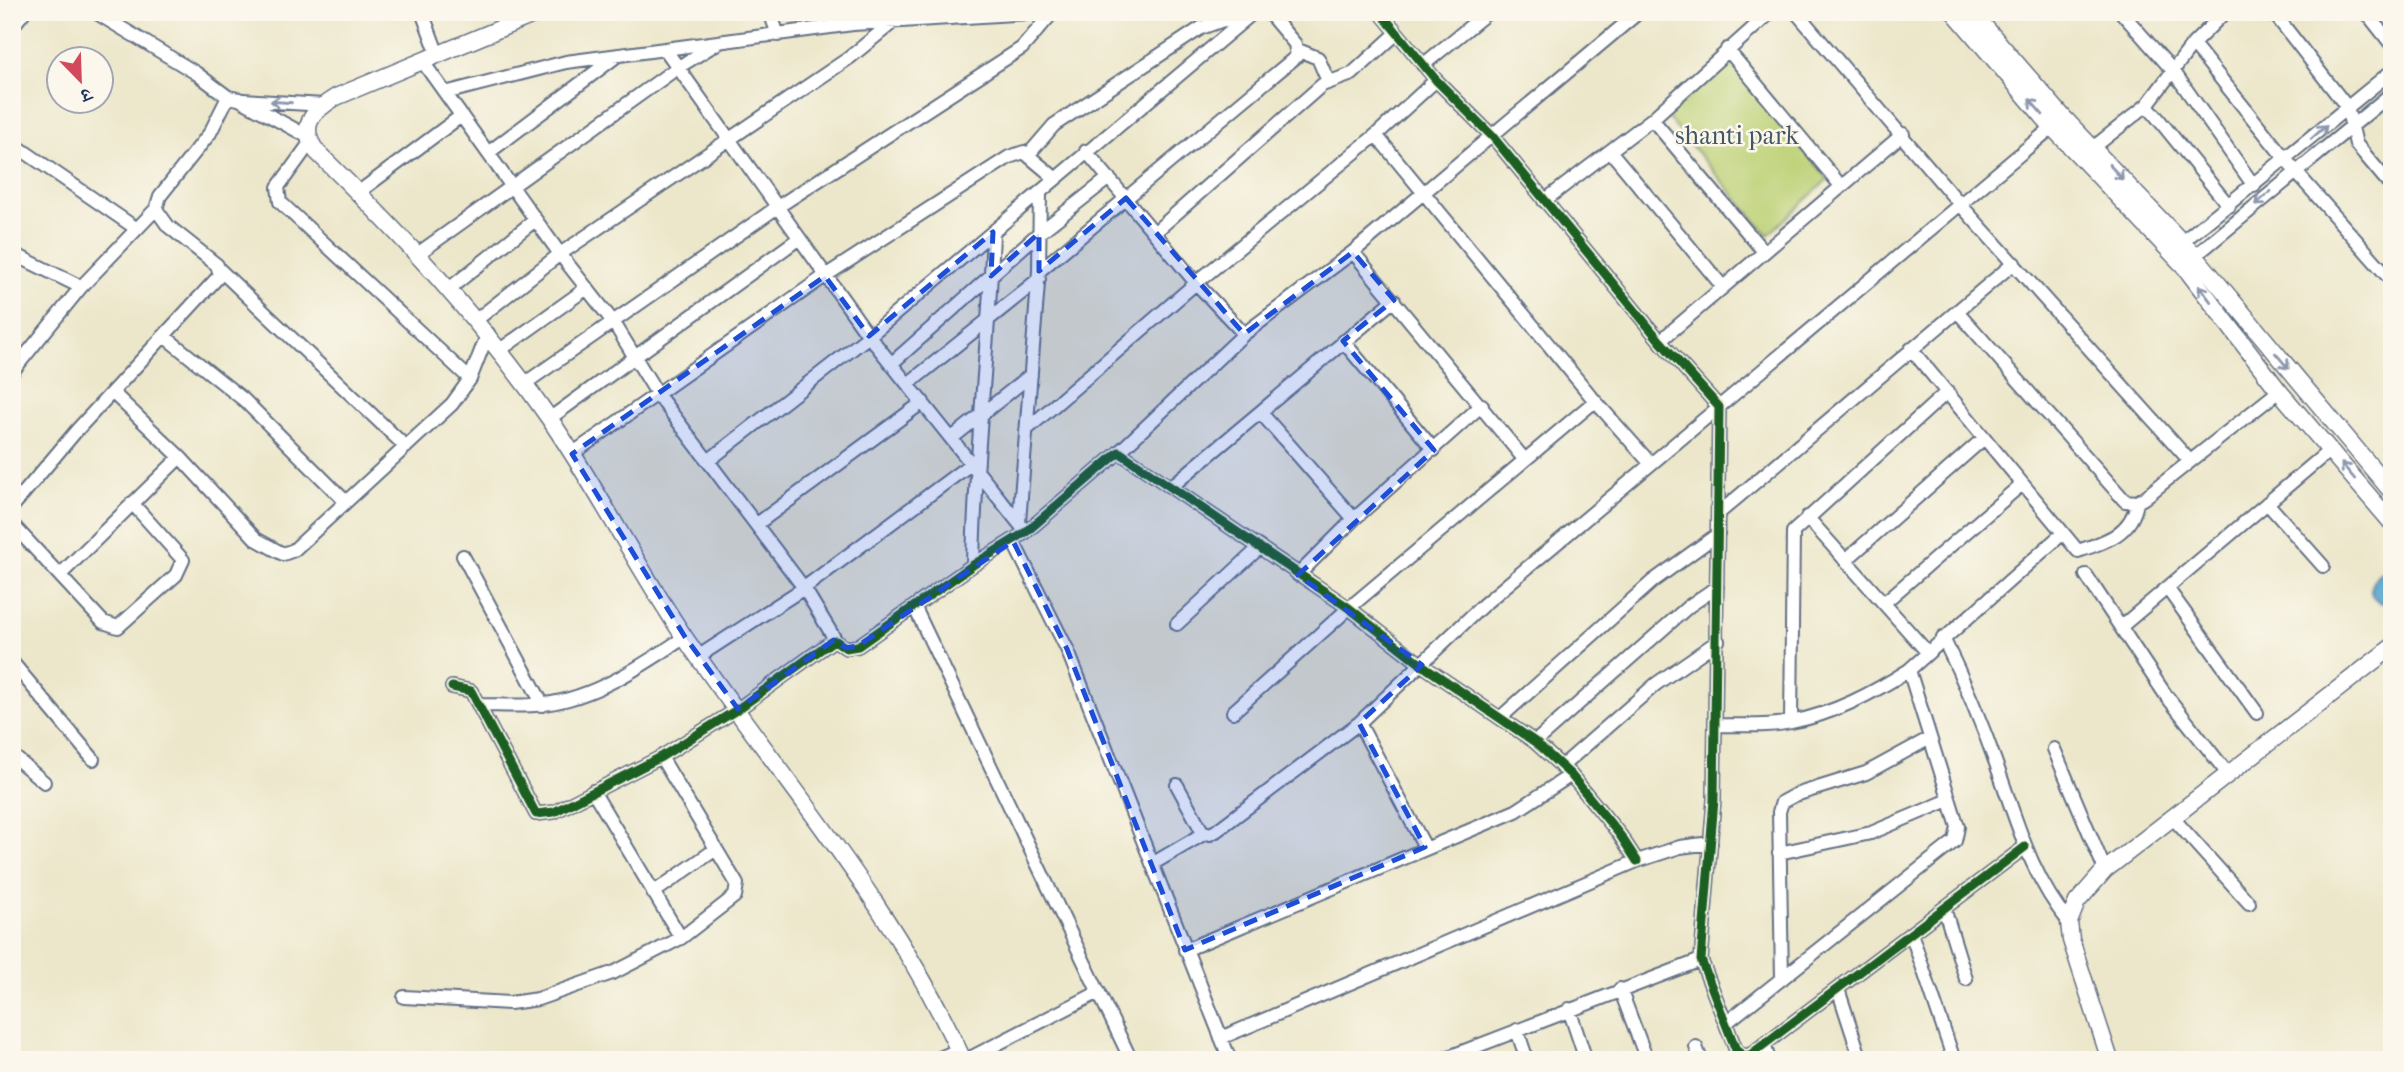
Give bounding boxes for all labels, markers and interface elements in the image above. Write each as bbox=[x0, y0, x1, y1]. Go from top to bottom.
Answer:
north arrow bbox=[46, 46, 116, 116]
text: उ bbox=[76, 82, 97, 107]
one-way arrow bbox=[271, 95, 293, 108]
one-way arrow bbox=[2028, 99, 2044, 117]
park label: shanti park bbox=[1675, 120, 1800, 151]
one-way arrow bbox=[2310, 124, 2328, 140]
one-way arrow bbox=[2108, 163, 2125, 180]
one-way arrow bbox=[2255, 190, 2273, 206]
one-way arrow bbox=[2198, 285, 2213, 303]
one-way arrow bbox=[2274, 352, 2290, 370]
one-way arrow bbox=[2340, 462, 2356, 480]

